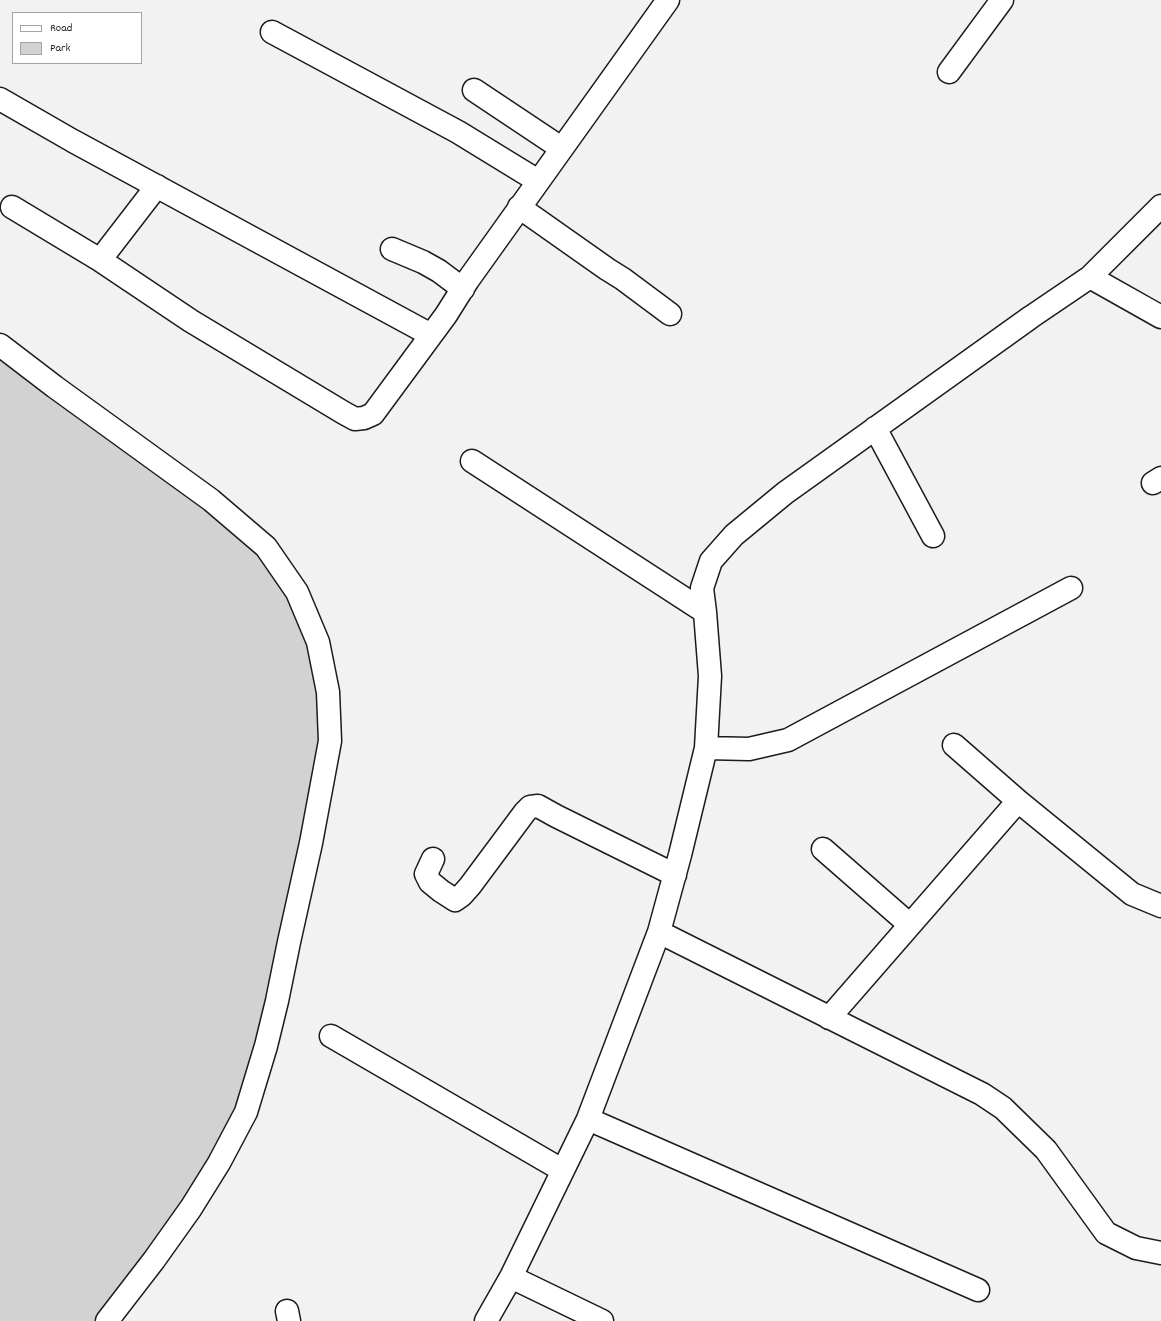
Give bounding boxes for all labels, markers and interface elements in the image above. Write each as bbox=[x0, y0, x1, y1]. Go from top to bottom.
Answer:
legend bbox=[12, 12, 142, 64]
text: Road bbox=[50, 20, 72, 37]
text: Park bbox=[50, 40, 70, 57]

